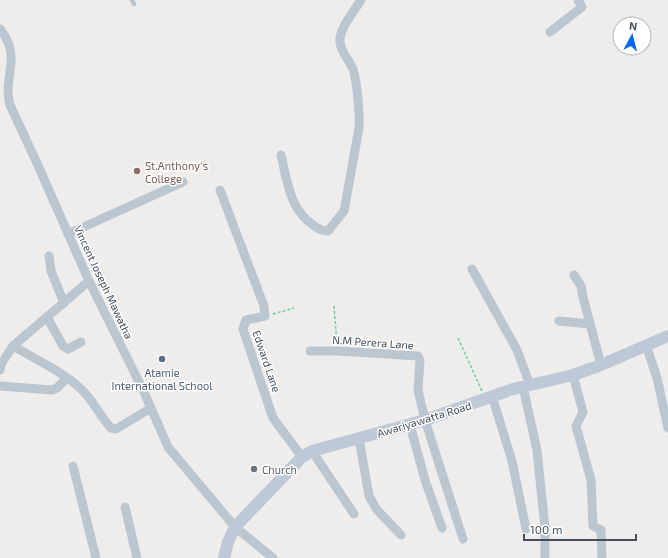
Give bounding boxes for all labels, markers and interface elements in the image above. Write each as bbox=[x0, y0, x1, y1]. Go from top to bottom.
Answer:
north arrow bbox=[612, 16, 652, 56]
text: N bbox=[629, 19, 638, 33]
place label: St.Anthony's College bbox=[145, 159, 208, 185]
marker: St.Anthony's College bbox=[132, 166, 142, 176]
street label: Vincent Joseph Mawatha bbox=[72, 223, 136, 341]
street label: Edward Lane bbox=[250, 328, 284, 394]
street label: N.M Perera Lane bbox=[332, 333, 414, 351]
marker: Atamie International School bbox=[157, 354, 167, 364]
place label: Atamie International School bbox=[112, 366, 213, 392]
street label: Awariyawatta Road bbox=[375, 398, 473, 440]
place label: Church bbox=[262, 463, 297, 476]
marker: Church bbox=[249, 464, 259, 474]
scale bar bbox=[524, 516, 636, 542]
text: 100 m bbox=[530, 522, 562, 536]

